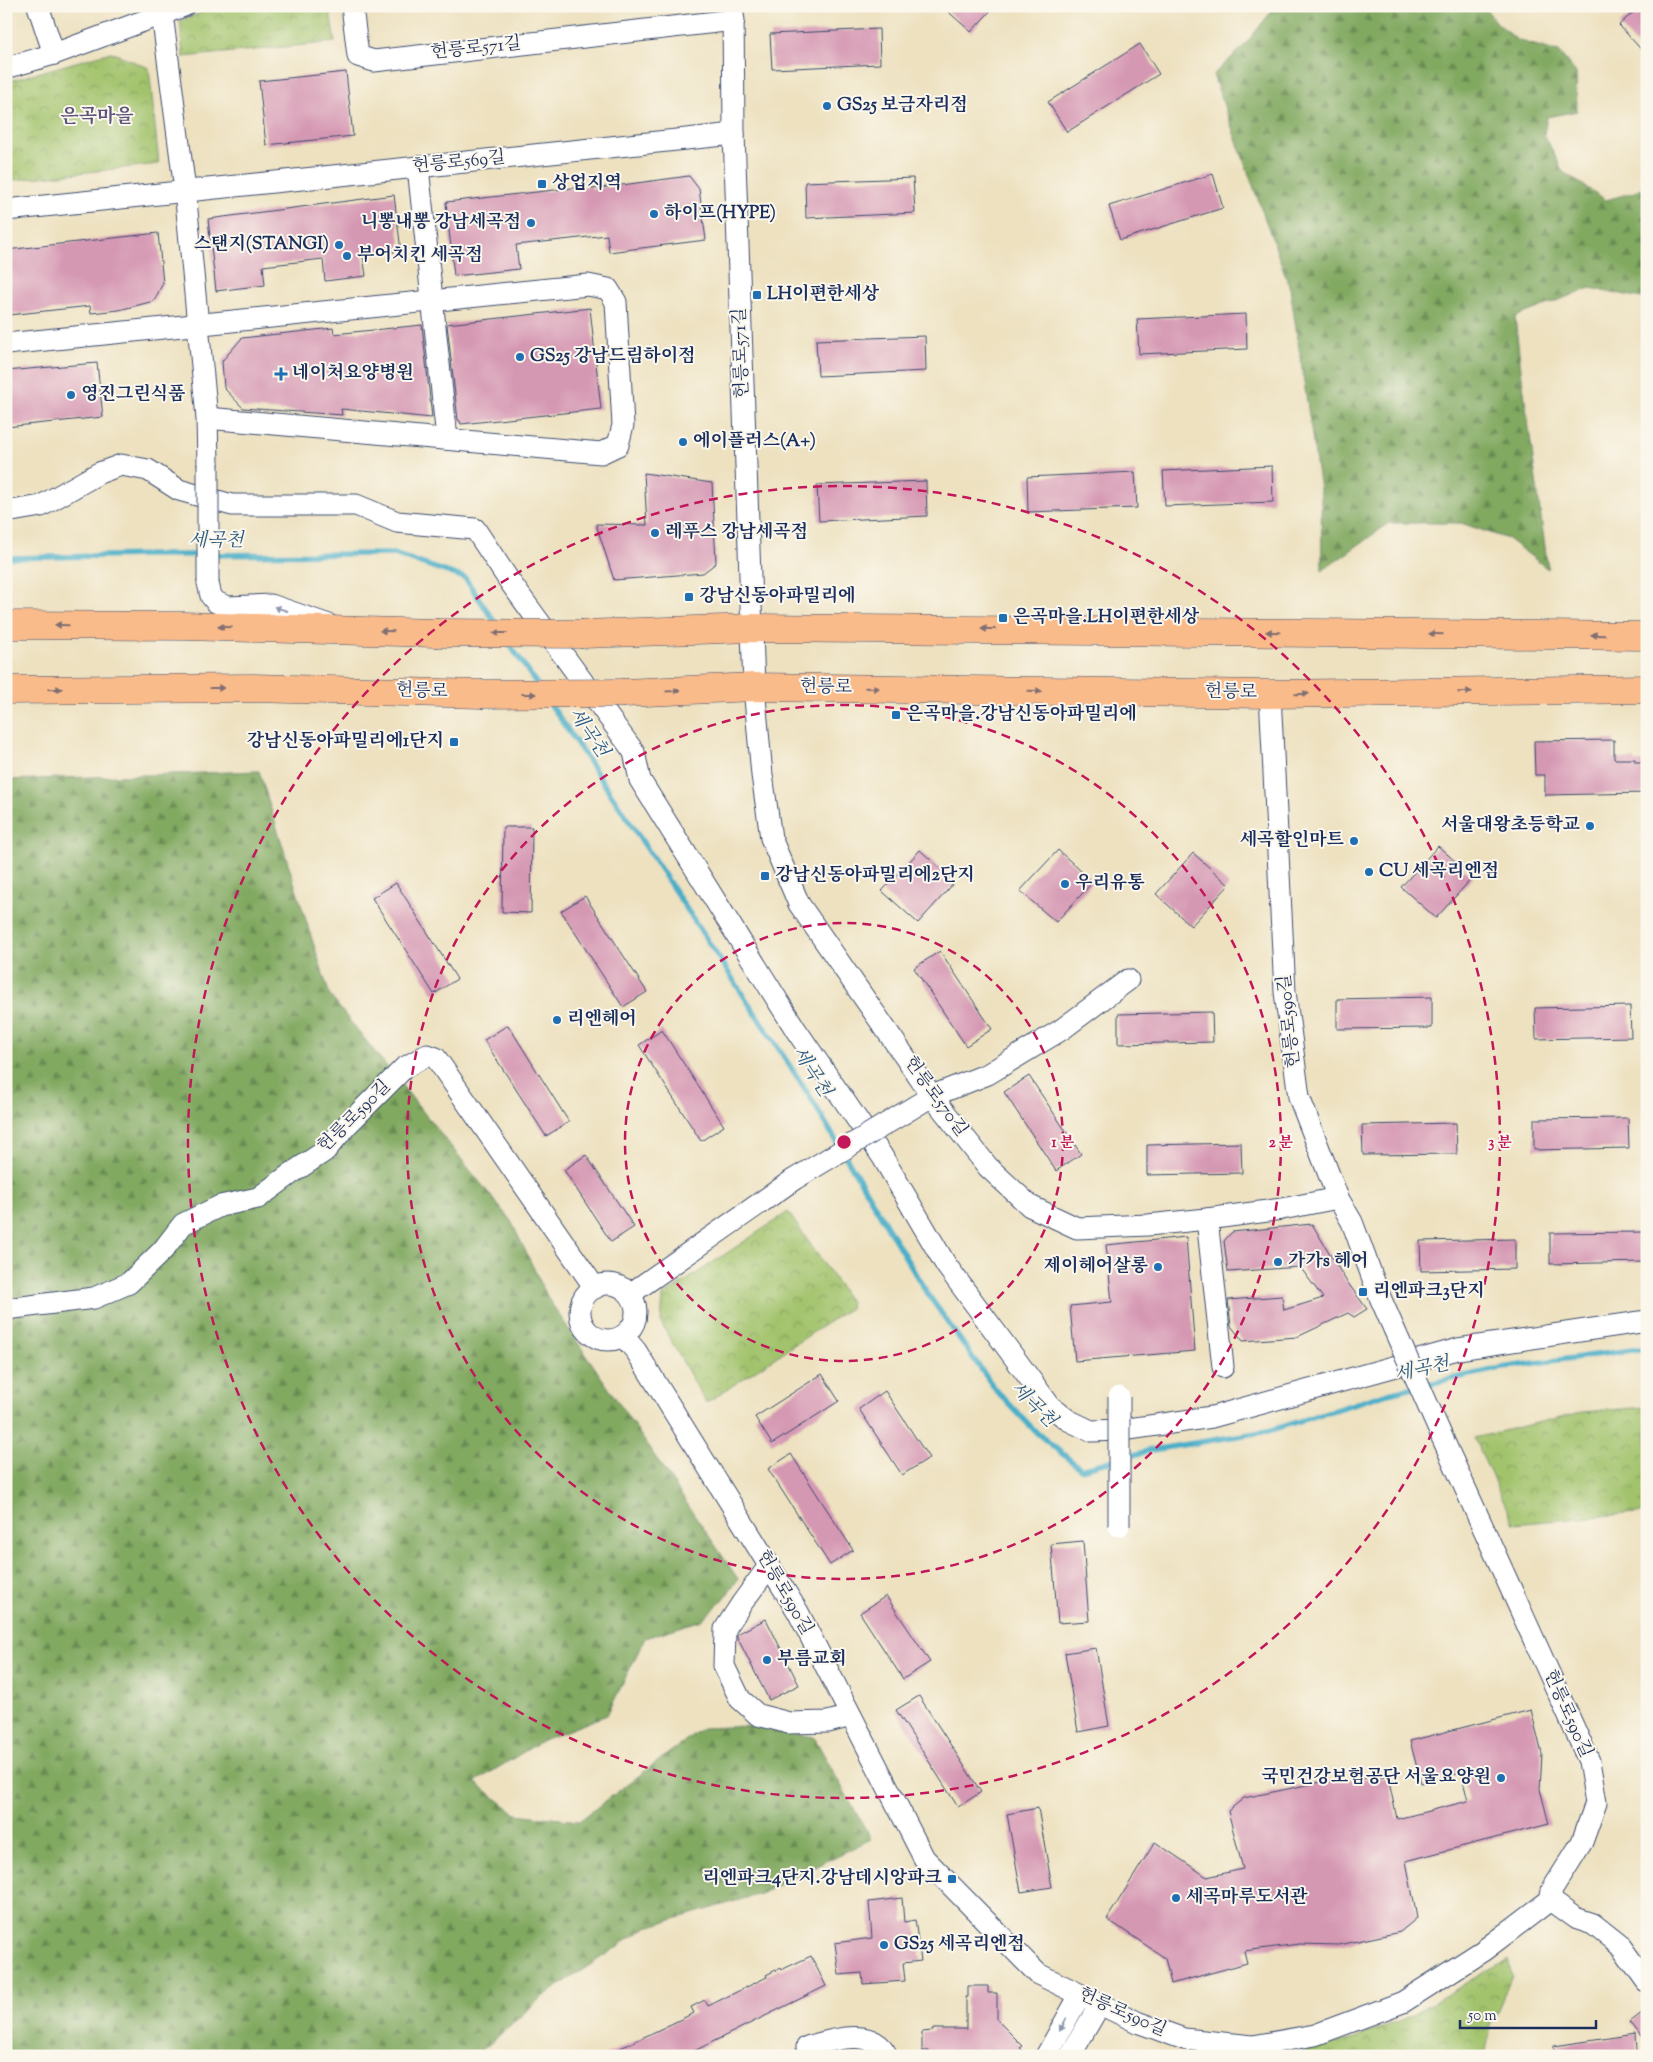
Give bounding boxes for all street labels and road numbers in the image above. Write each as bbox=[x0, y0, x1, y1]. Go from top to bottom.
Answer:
street label: 헌릉로571길 bbox=[429, 31, 523, 67]
street label: 헌릉로569길 bbox=[411, 145, 507, 181]
street label: 헌릉로571길 bbox=[727, 307, 757, 399]
street label: 헌릉로 bbox=[800, 675, 852, 701]
street label: 헌릉로 bbox=[395, 678, 449, 706]
street label: 헌릉로 bbox=[1205, 680, 1257, 706]
street label: 헌릉로590길 bbox=[1272, 973, 1308, 1069]
street label: 헌릉로570길 bbox=[897, 1051, 973, 1143]
street label: 헌릉로590길 bbox=[313, 1075, 397, 1159]
street label: 헌릉로590길 bbox=[749, 1546, 819, 1640]
street label: 헌릉로590길 bbox=[1536, 1666, 1598, 1762]
street label: 헌릉로590길 bbox=[1074, 1982, 1170, 2044]

